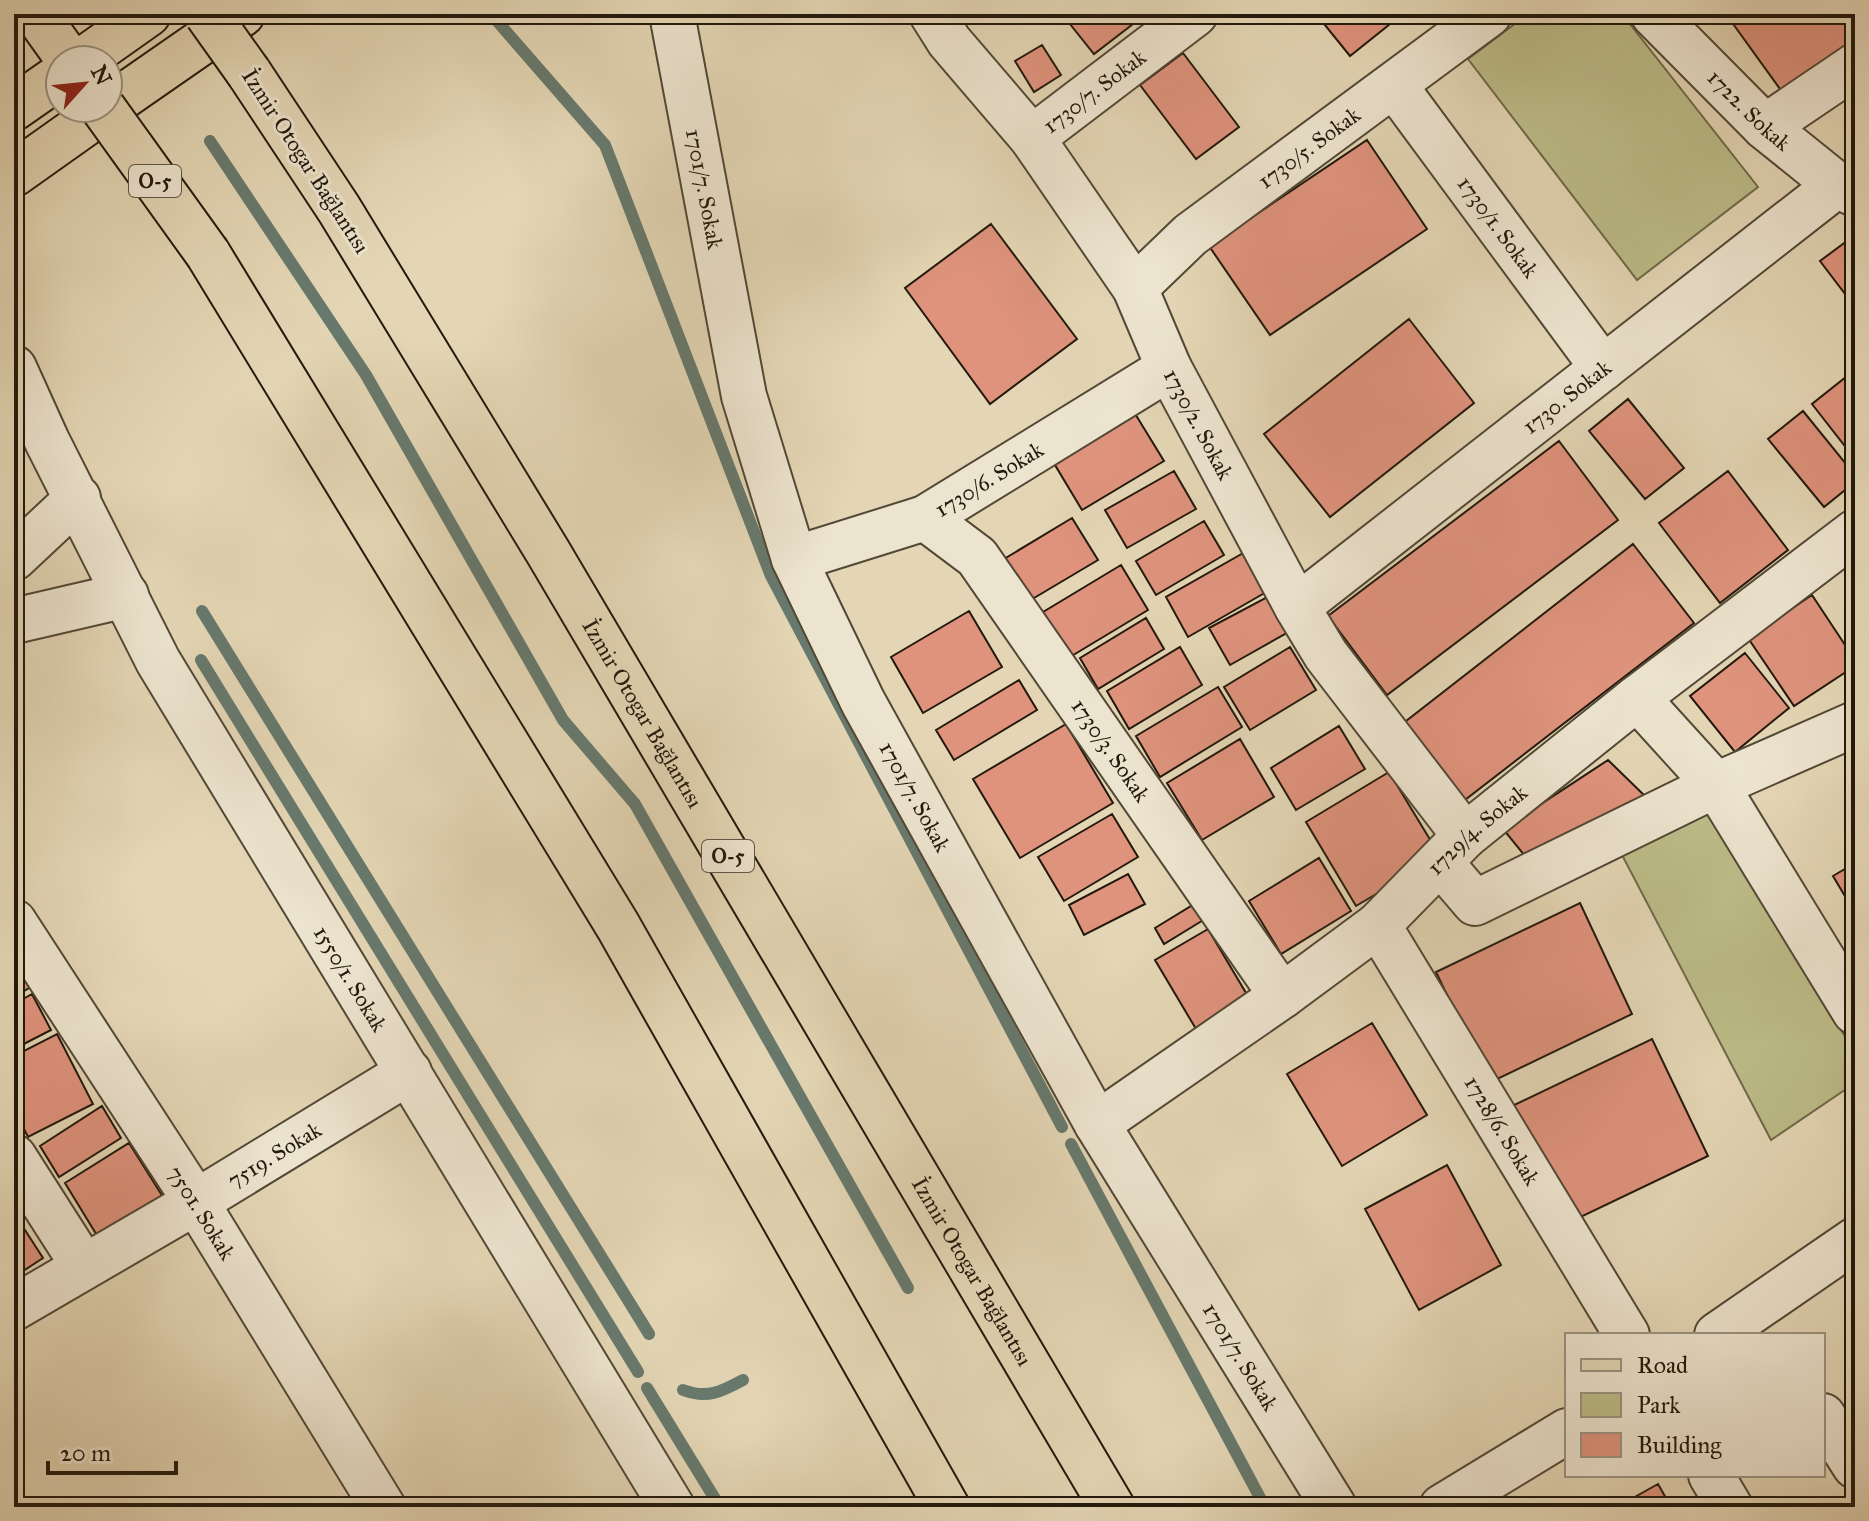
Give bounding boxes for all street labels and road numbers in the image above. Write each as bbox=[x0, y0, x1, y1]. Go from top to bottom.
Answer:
street label: 1730/7. Sokak bbox=[1037, 43, 1152, 139]
street label: İzmir Otogar Bağlantısı bbox=[236, 64, 376, 258]
street label: 1722. Sokak bbox=[1702, 64, 1797, 157]
street label: 1730/5. Sokak bbox=[1252, 100, 1366, 194]
street label: 1701/7. Sokak bbox=[680, 126, 730, 252]
road number: O-5 bbox=[129, 165, 181, 197]
street label: 1730/1. Sokak bbox=[1452, 170, 1545, 283]
street label: 1730. Sokak bbox=[1517, 353, 1617, 439]
street label: 1730/2. Sokak bbox=[1158, 364, 1240, 485]
street label: 1730/6. Sokak bbox=[930, 435, 1048, 522]
street label: İzmir Otogar Bağlantısı bbox=[577, 614, 709, 813]
street label: 1730/3. Sokak bbox=[1066, 693, 1157, 807]
street label: 1701/7. Sokak bbox=[874, 737, 957, 857]
street label: 1729/4. Sokak bbox=[1421, 778, 1533, 880]
road number: O-5 bbox=[702, 840, 754, 872]
street label: 1550/1. Sokak bbox=[308, 920, 394, 1037]
street label: 1728/6. Sokak bbox=[1459, 1071, 1546, 1190]
street label: 7519. Sokak bbox=[222, 1115, 327, 1193]
street label: 7501. Sokak bbox=[162, 1160, 242, 1265]
street label: İzmir Otogar Bağlantısı bbox=[907, 1172, 1039, 1371]
street label: 1701/7. Sokak bbox=[1197, 1298, 1285, 1416]

